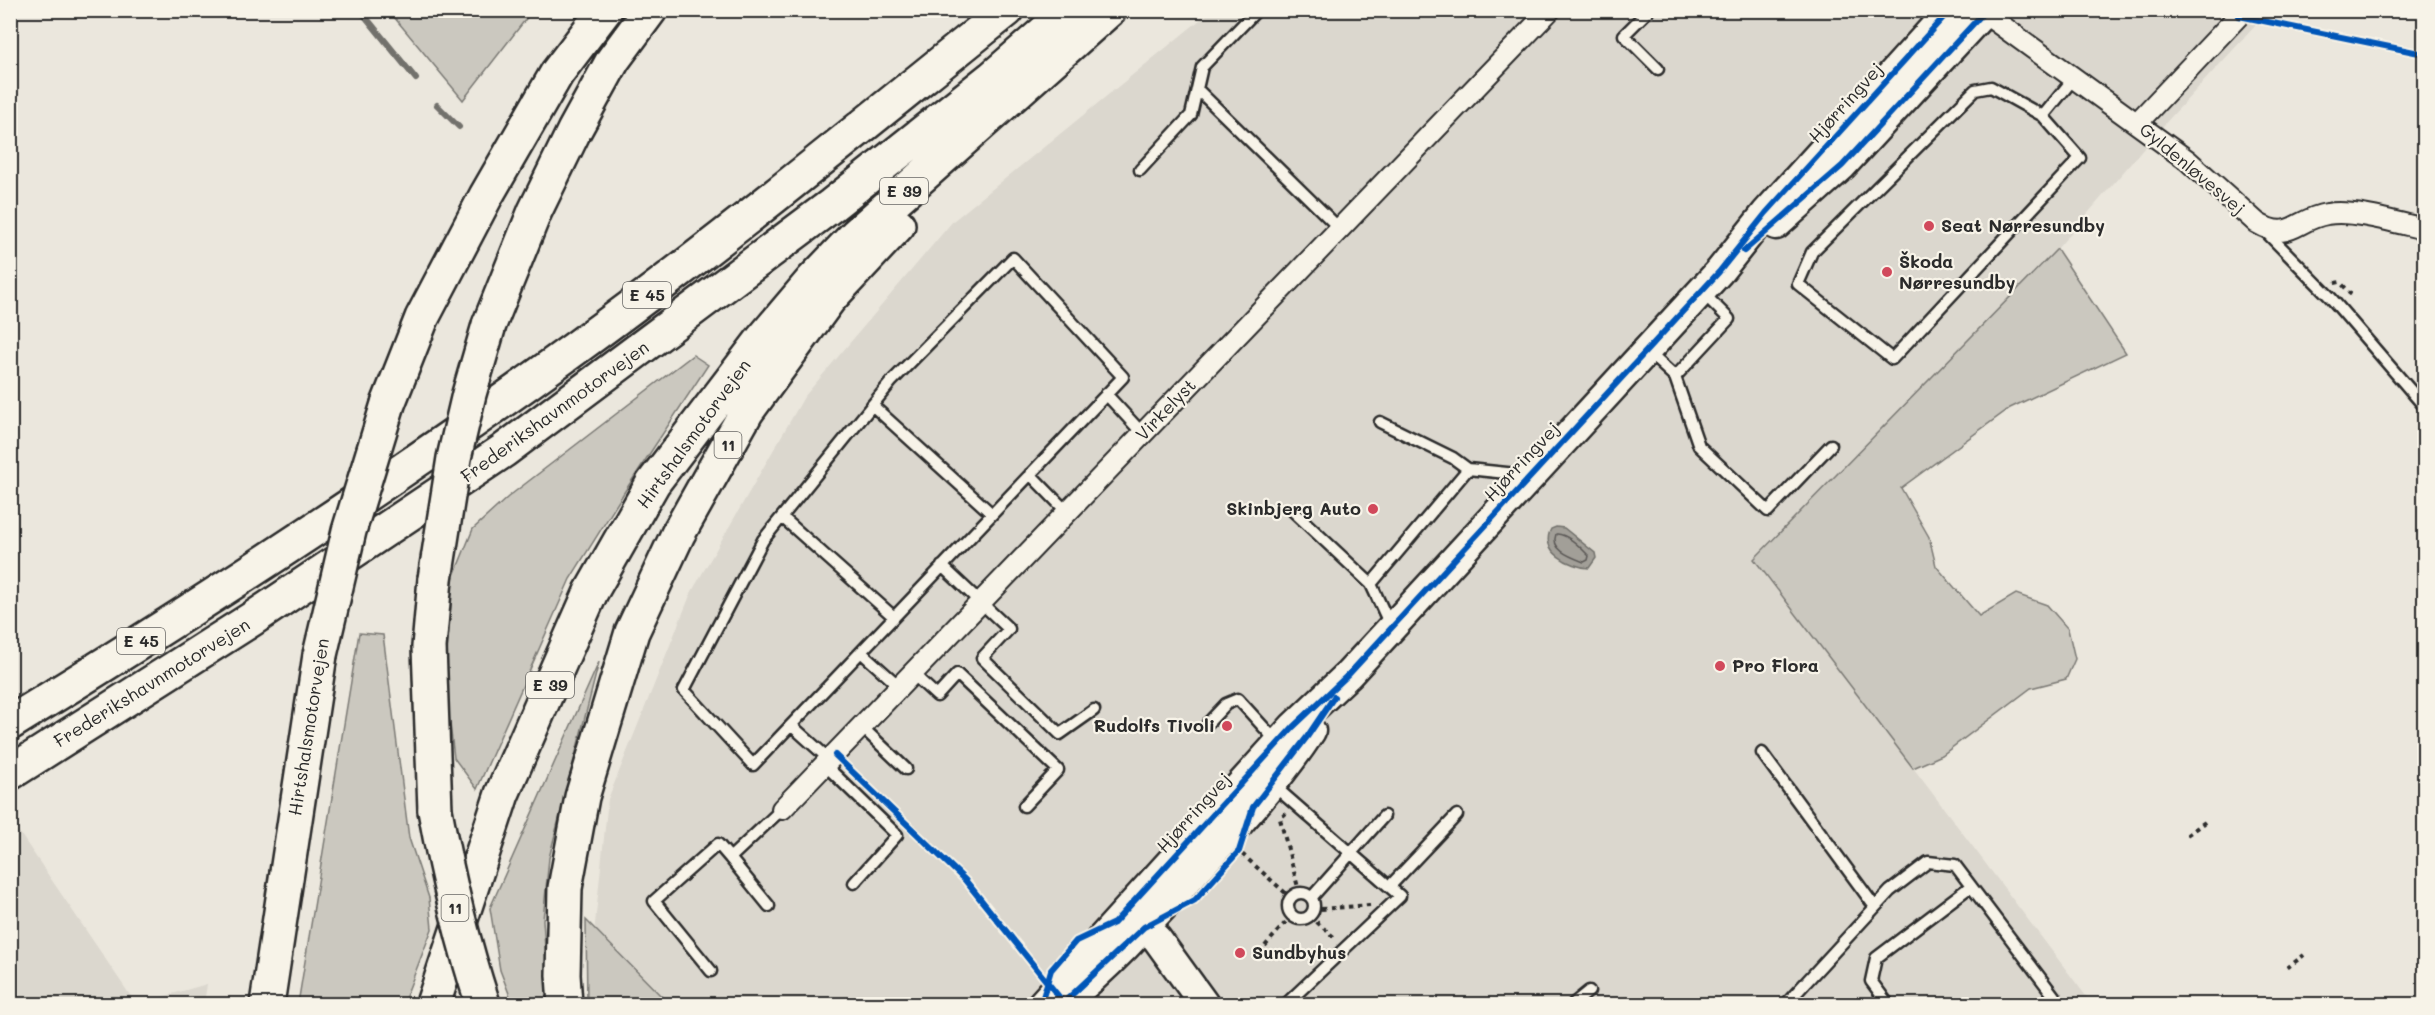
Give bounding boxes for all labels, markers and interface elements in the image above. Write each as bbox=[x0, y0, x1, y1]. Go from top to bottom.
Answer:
street label: Hjørringvej bbox=[1803, 57, 1888, 148]
street label: Gyldenløvesvej bbox=[2135, 117, 2251, 220]
road number: E 39 bbox=[880, 178, 928, 204]
place label: Seat Nørresundby bbox=[1941, 213, 2105, 237]
marker: Seat Nørresundby bbox=[1922, 219, 1936, 233]
place label: Škoda Nørresundby bbox=[1899, 249, 2016, 294]
marker: Škoda Nørresundby bbox=[1880, 265, 1894, 279]
road number: E 45 bbox=[623, 282, 671, 308]
street label: Frederikshavnmotorvejen bbox=[456, 335, 653, 488]
street label: Hirtshalsmotorvejen bbox=[631, 354, 756, 513]
street label: Virkelyst bbox=[1130, 373, 1201, 445]
street label: Hjørringvej bbox=[1478, 416, 1564, 506]
road number: 11 bbox=[714, 432, 742, 458]
place label: Skinbjerg Auto bbox=[1226, 496, 1361, 520]
marker: Skinbjerg Auto bbox=[1366, 502, 1380, 516]
street label: Frederikshavnmotorvejen bbox=[49, 612, 254, 752]
road number: E 45 bbox=[117, 628, 165, 654]
street label: Hirtshalsmotorvejen bbox=[282, 636, 334, 817]
place label: Pro Flora bbox=[1732, 653, 1819, 677]
marker: Pro Flora bbox=[1713, 659, 1727, 673]
road number: E 39 bbox=[526, 672, 574, 698]
place label: Rudolfs Tivoli bbox=[1093, 713, 1215, 737]
marker: Rudolfs Tivoli bbox=[1220, 719, 1234, 733]
street label: Hjørringvej bbox=[1151, 767, 1236, 858]
road number: 11 bbox=[442, 895, 468, 921]
place label: Sundbyhus bbox=[1252, 940, 1346, 964]
marker: Sundbyhus bbox=[1233, 946, 1247, 960]

